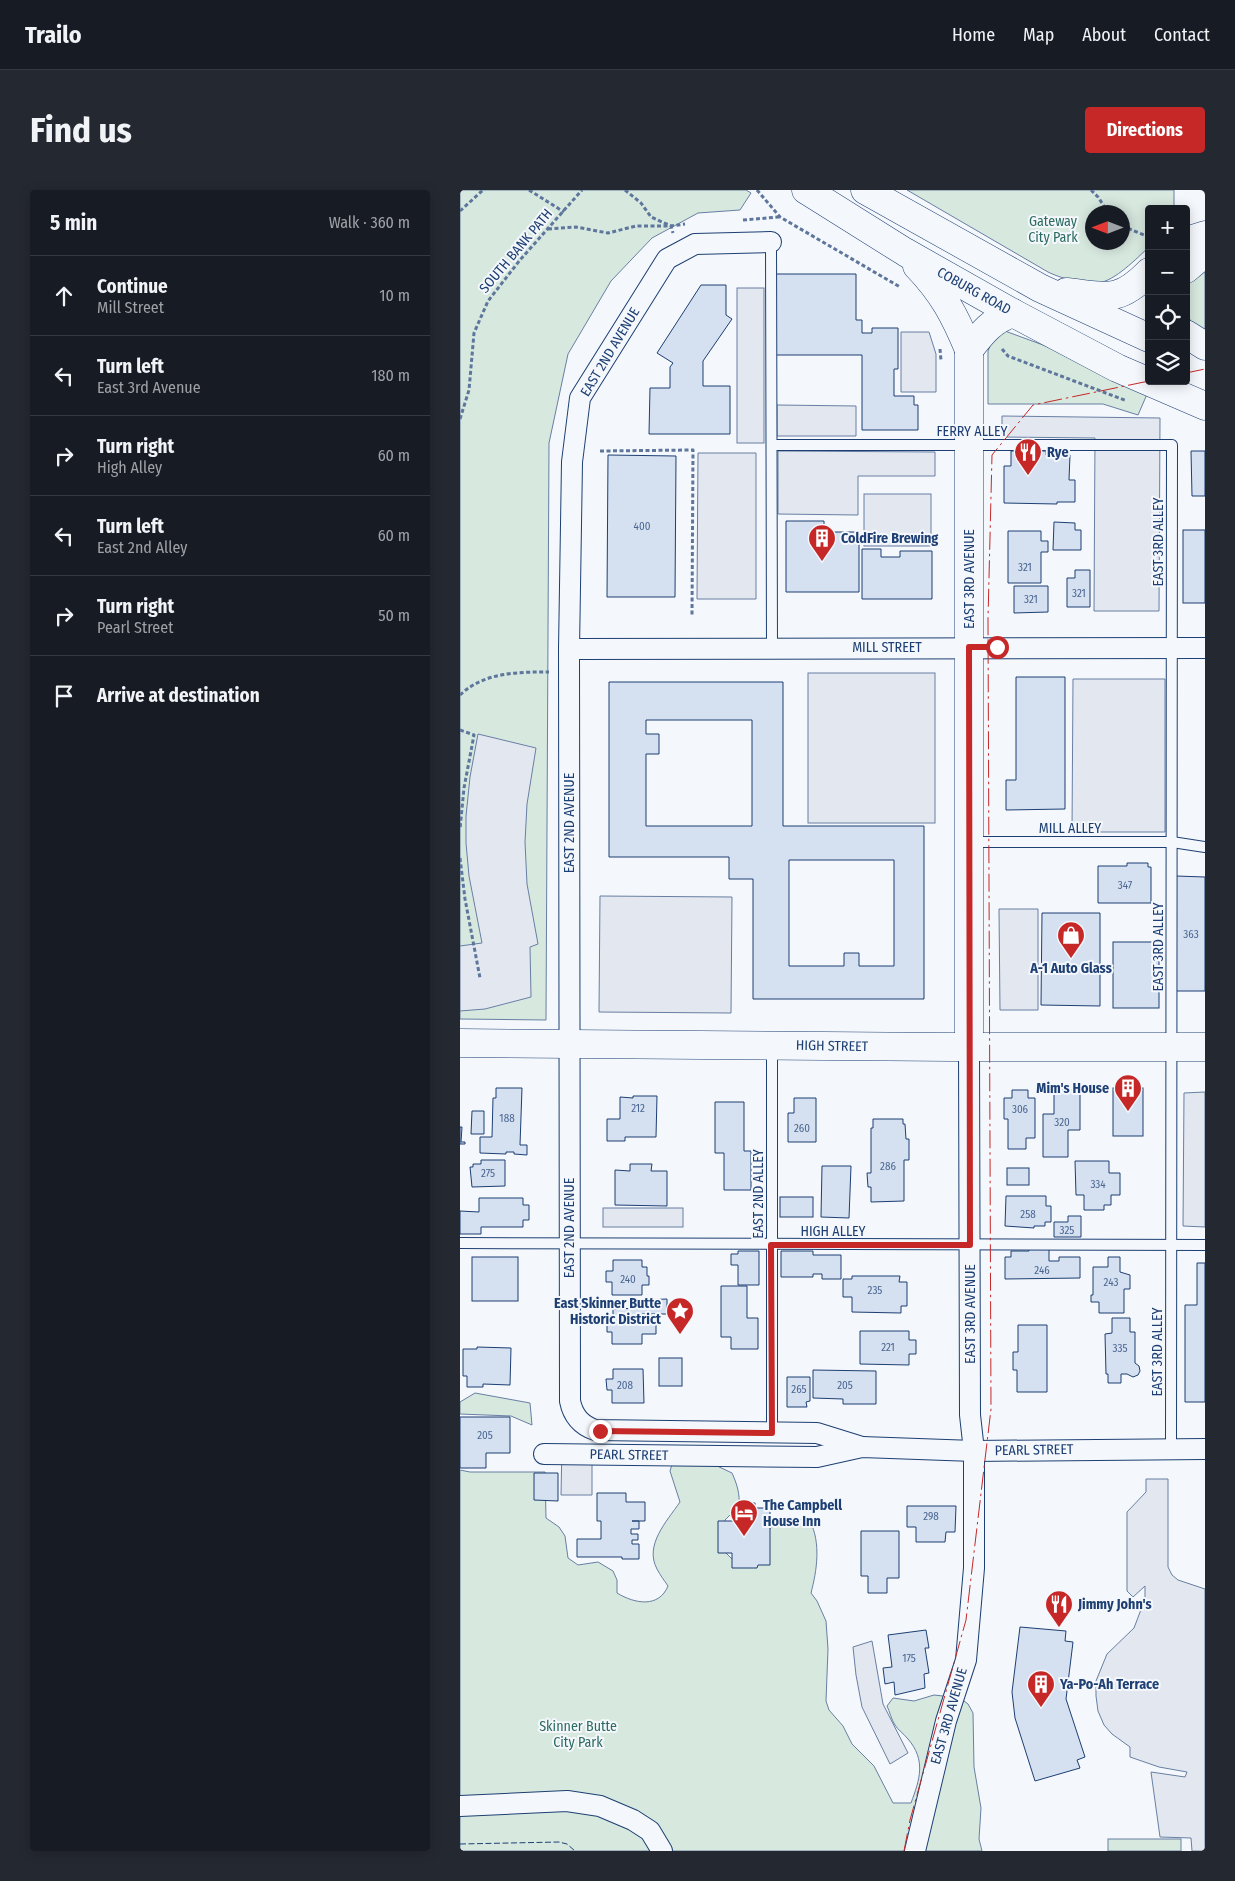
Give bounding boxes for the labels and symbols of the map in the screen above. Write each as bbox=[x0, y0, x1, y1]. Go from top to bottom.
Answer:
north arrow bbox=[1085, 205, 1130, 250]
street label: SOUTH BANK PATH bbox=[476, 206, 556, 296]
park label: Gateway City Park bbox=[1028, 213, 1078, 246]
street label: COBURG ROAD bbox=[934, 264, 1014, 318]
street label: EAST 2ND AVENUE bbox=[577, 304, 643, 399]
street label: FERRY ALLEY bbox=[936, 423, 1008, 440]
restaurant icon: Rye bbox=[1013, 437, 1043, 476]
place label: Rye bbox=[1047, 444, 1069, 461]
street label: EAST 3RD ALLEY bbox=[1150, 498, 1167, 586]
house number: 400 bbox=[634, 520, 651, 533]
building icon: ColdFire Brewing bbox=[807, 523, 837, 562]
street label: EAST 3RD AVENUE bbox=[961, 529, 978, 629]
place label: ColdFire Brewing bbox=[841, 530, 938, 547]
house number: 321 bbox=[1018, 561, 1032, 574]
house number: 321 bbox=[1072, 587, 1086, 600]
house number: 321 bbox=[1024, 593, 1038, 606]
route start bbox=[986, 636, 1009, 659]
street label: MILL STREET bbox=[852, 639, 922, 656]
street label: EAST 2ND AVENUE bbox=[561, 772, 578, 873]
street label: MILL ALLEY bbox=[1039, 820, 1101, 837]
house number: 347 bbox=[1118, 879, 1133, 892]
street label: EAST 3RD ALLEY bbox=[1150, 903, 1167, 991]
shop icon: A-1 Auto Glass bbox=[1056, 920, 1086, 959]
house number: 363 bbox=[1183, 928, 1199, 941]
place label: A-1 Auto Glass bbox=[1029, 960, 1112, 977]
street label: HIGH STREET bbox=[796, 1037, 869, 1055]
building icon: Mim's House bbox=[1113, 1073, 1143, 1112]
place label: Mim's House bbox=[1036, 1080, 1109, 1097]
house number: 212 bbox=[631, 1102, 645, 1115]
house number: 306 bbox=[1012, 1103, 1029, 1116]
house number: 188 bbox=[499, 1112, 515, 1125]
house number: 320 bbox=[1054, 1116, 1070, 1129]
house number: 260 bbox=[794, 1122, 810, 1135]
street label: EAST 2ND ALLEY bbox=[750, 1149, 767, 1239]
house number: 286 bbox=[880, 1160, 896, 1173]
house number: 275 bbox=[481, 1167, 495, 1180]
street label: EAST 2ND AVENUE bbox=[561, 1177, 578, 1278]
house number: 334 bbox=[1090, 1178, 1106, 1191]
house number: 258 bbox=[1020, 1208, 1036, 1221]
street label: HIGH ALLEY bbox=[800, 1223, 866, 1240]
house number: 325 bbox=[1060, 1224, 1074, 1237]
street label: EAST 3RD AVENUE bbox=[962, 1264, 979, 1364]
house number: 246 bbox=[1034, 1264, 1050, 1277]
house number: 240 bbox=[620, 1273, 636, 1286]
house number: 243 bbox=[1104, 1276, 1118, 1289]
house number: 235 bbox=[868, 1284, 882, 1297]
place label: East Skinner Butte Historic District bbox=[554, 1295, 662, 1328]
place icon: East Skinner Butte Historic District bbox=[665, 1296, 695, 1335]
street label: EAST 3RD ALLEY bbox=[1149, 1308, 1166, 1396]
house number: 221 bbox=[881, 1341, 895, 1354]
house number: 335 bbox=[1113, 1342, 1127, 1355]
house number: 208 bbox=[617, 1379, 634, 1392]
house number: 205 bbox=[837, 1379, 853, 1392]
house number: 265 bbox=[791, 1383, 807, 1396]
route end bbox=[589, 1420, 612, 1443]
house number: 205 bbox=[477, 1429, 493, 1442]
street label: PEARL STREET bbox=[994, 1441, 1074, 1459]
street label: PEARL STREET bbox=[589, 1446, 669, 1464]
place label: The Campbell House Inn bbox=[763, 1497, 842, 1530]
hotel icon: The Campbell House Inn bbox=[729, 1498, 759, 1537]
house number: 298 bbox=[923, 1510, 939, 1523]
restaurant icon: Jimmy John's bbox=[1044, 1589, 1074, 1628]
place label: Jimmy John's bbox=[1077, 1596, 1152, 1613]
house number: 175 bbox=[902, 1652, 916, 1665]
street label: EAST 3RD AVENUE bbox=[927, 1665, 971, 1766]
building icon: Ya-Po-Ah Terrace bbox=[1026, 1669, 1056, 1708]
place label: Ya-Po-Ah Terrace bbox=[1059, 1676, 1159, 1693]
park label: Skinner Butte City Park bbox=[539, 1718, 617, 1751]

